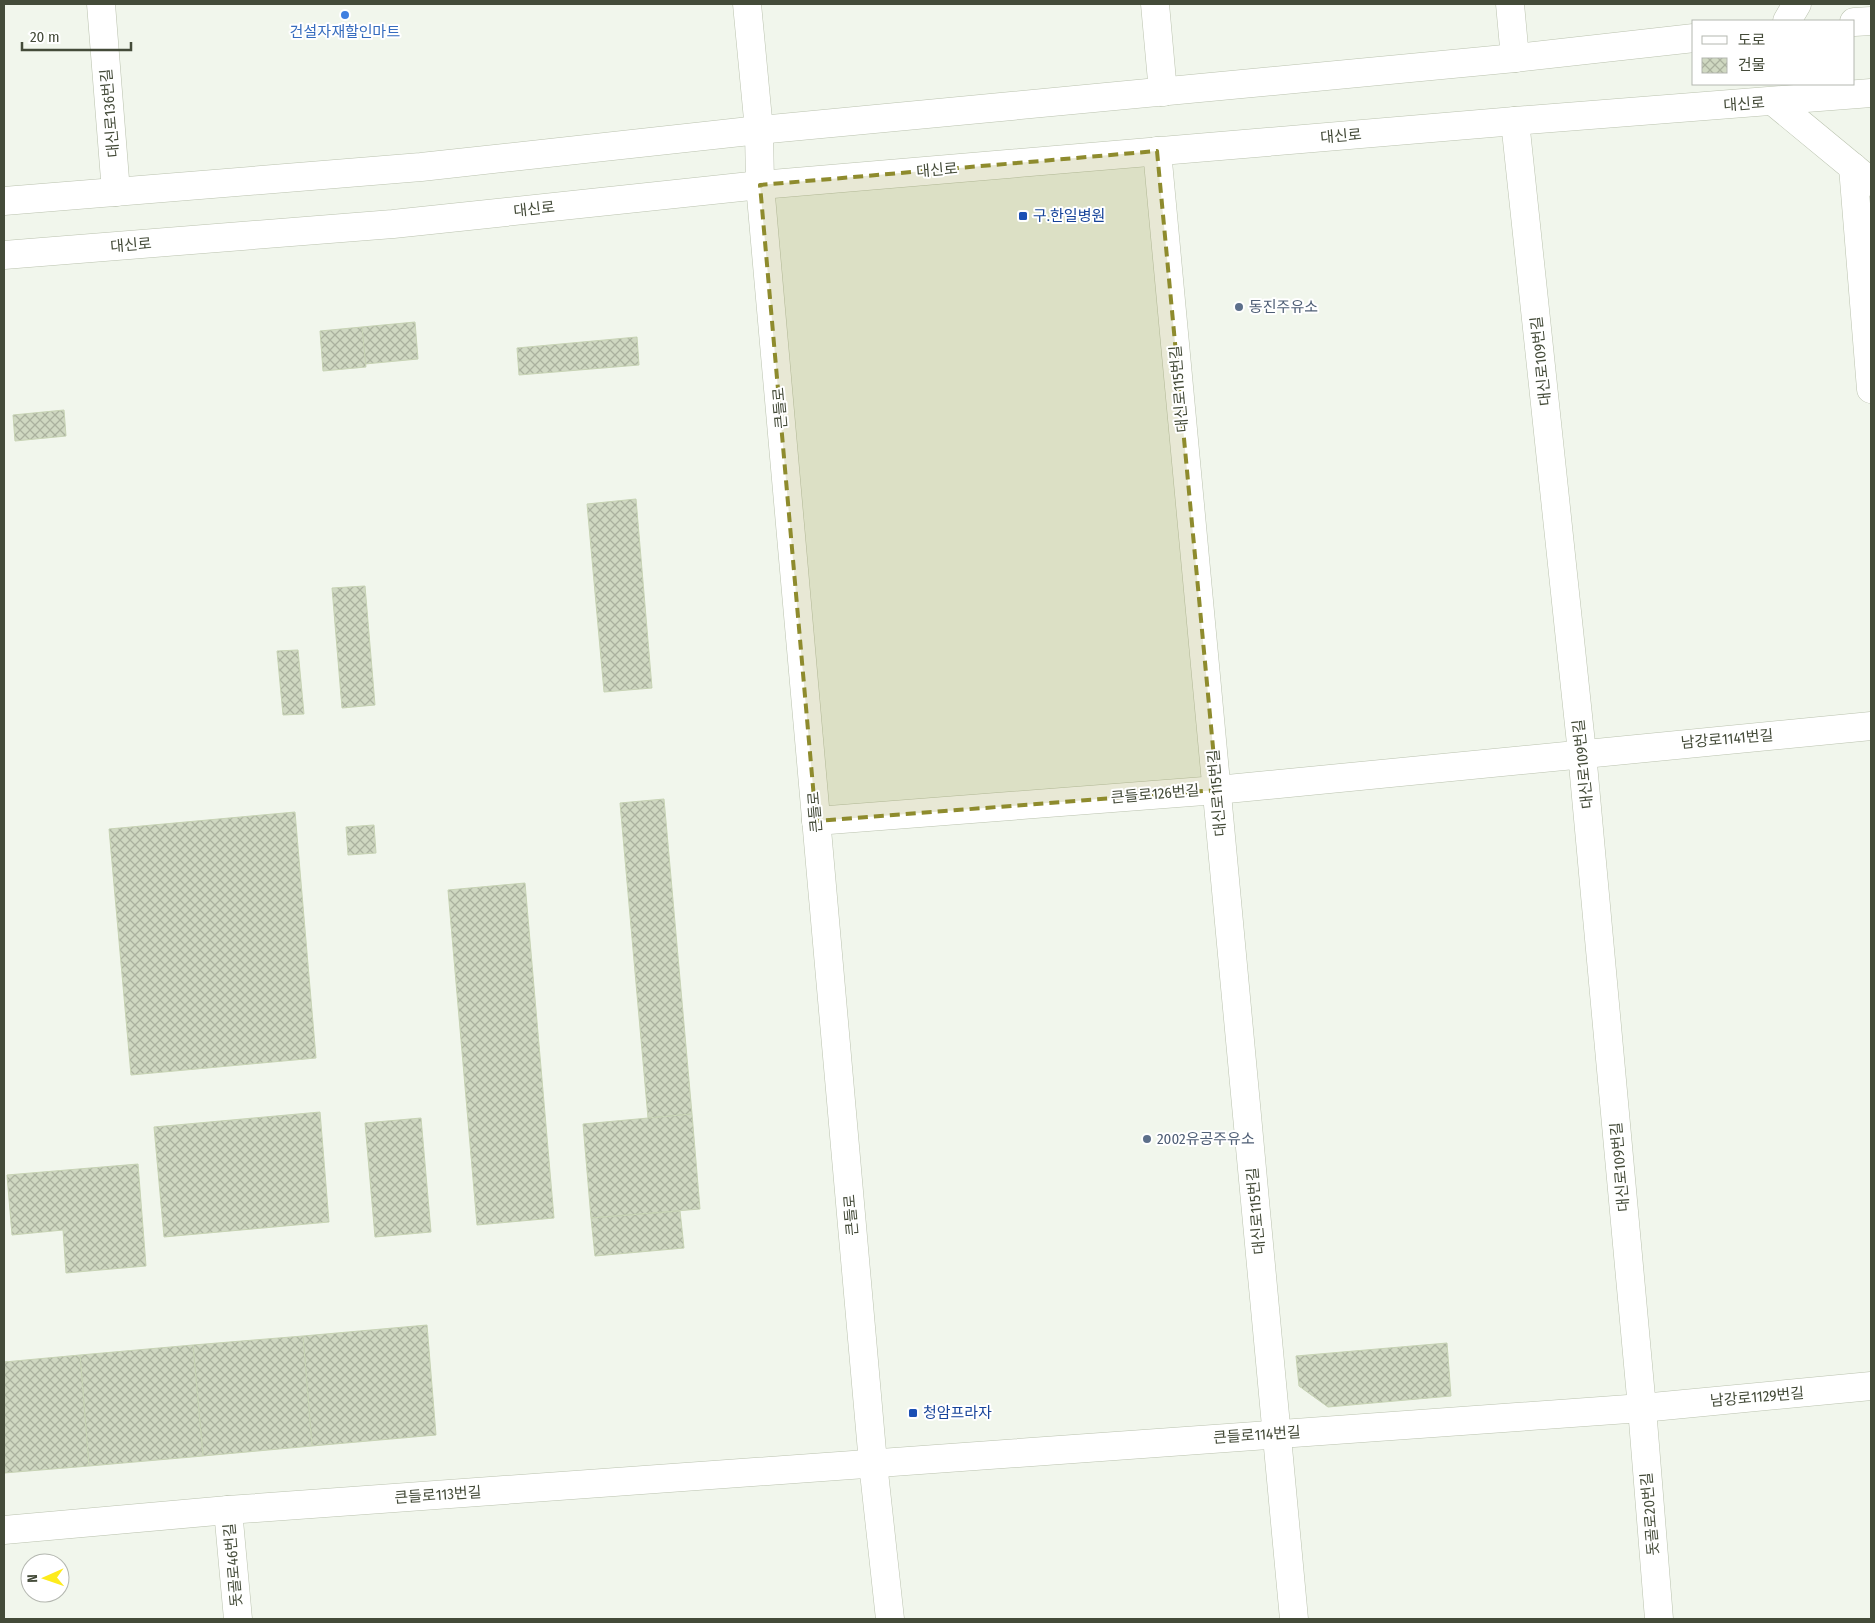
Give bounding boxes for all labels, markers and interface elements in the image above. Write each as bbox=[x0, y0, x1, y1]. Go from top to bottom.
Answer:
marker: 건설자재할인마트 bbox=[339, 9, 351, 21]
scale bar bbox=[22, 20, 131, 52]
legend bbox=[1692, 20, 1855, 85]
place label: 건설자재할인마트 bbox=[290, 23, 400, 41]
text: 20 m bbox=[30, 28, 60, 46]
text: 도로 bbox=[1738, 31, 1766, 49]
text: 건물 bbox=[1738, 56, 1766, 74]
street label: 대신로136번길 bbox=[97, 68, 123, 158]
street label: 대신로 bbox=[1723, 94, 1765, 114]
street label: 대신로 bbox=[1320, 125, 1362, 147]
street label: 대신로 bbox=[916, 159, 958, 181]
street label: 대신로 bbox=[512, 198, 556, 220]
place label: 구.한일병원 bbox=[1033, 207, 1105, 225]
marker: 구.한일병원 bbox=[1017, 210, 1029, 222]
street label: 대신로 bbox=[110, 234, 152, 256]
place label: 동진주유소 bbox=[1249, 298, 1318, 316]
marker: 동진주유소 bbox=[1233, 301, 1245, 313]
street label: 대신로109번길 bbox=[1527, 315, 1555, 407]
street label: 대신로115번길 bbox=[1166, 345, 1192, 433]
street label: 큰들로 bbox=[769, 387, 791, 429]
street label: 대신로109번길 bbox=[1569, 718, 1597, 810]
street label: 남강로1141번길 bbox=[1680, 726, 1774, 752]
street label: 대신로115번길 bbox=[1204, 749, 1230, 837]
street label: 큰들로126번길 bbox=[1110, 781, 1200, 807]
street label: 큰들로 bbox=[804, 791, 826, 833]
street label: 대신로109번길 bbox=[1607, 1121, 1633, 1213]
place label: 2002유공주유소 bbox=[1157, 1130, 1255, 1148]
marker: 2002유공주유소 bbox=[1141, 1133, 1153, 1145]
street label: 대신로115번길 bbox=[1243, 1167, 1269, 1255]
street label: 큰들로 bbox=[840, 1194, 862, 1236]
street label: 남강로1129번길 bbox=[1709, 1384, 1805, 1410]
place label: 청암프라자 bbox=[923, 1404, 992, 1422]
marker: 청암프라자 bbox=[907, 1407, 919, 1419]
street label: 큰들로114번길 bbox=[1213, 1423, 1301, 1447]
street label: 돗골로20번길 bbox=[1637, 1472, 1663, 1556]
street label: 큰들로113번길 bbox=[394, 1483, 482, 1507]
street label: 돗골로46번길 bbox=[220, 1523, 246, 1607]
north arrow bbox=[20, 1553, 70, 1603]
text: N bbox=[24, 1574, 41, 1583]

